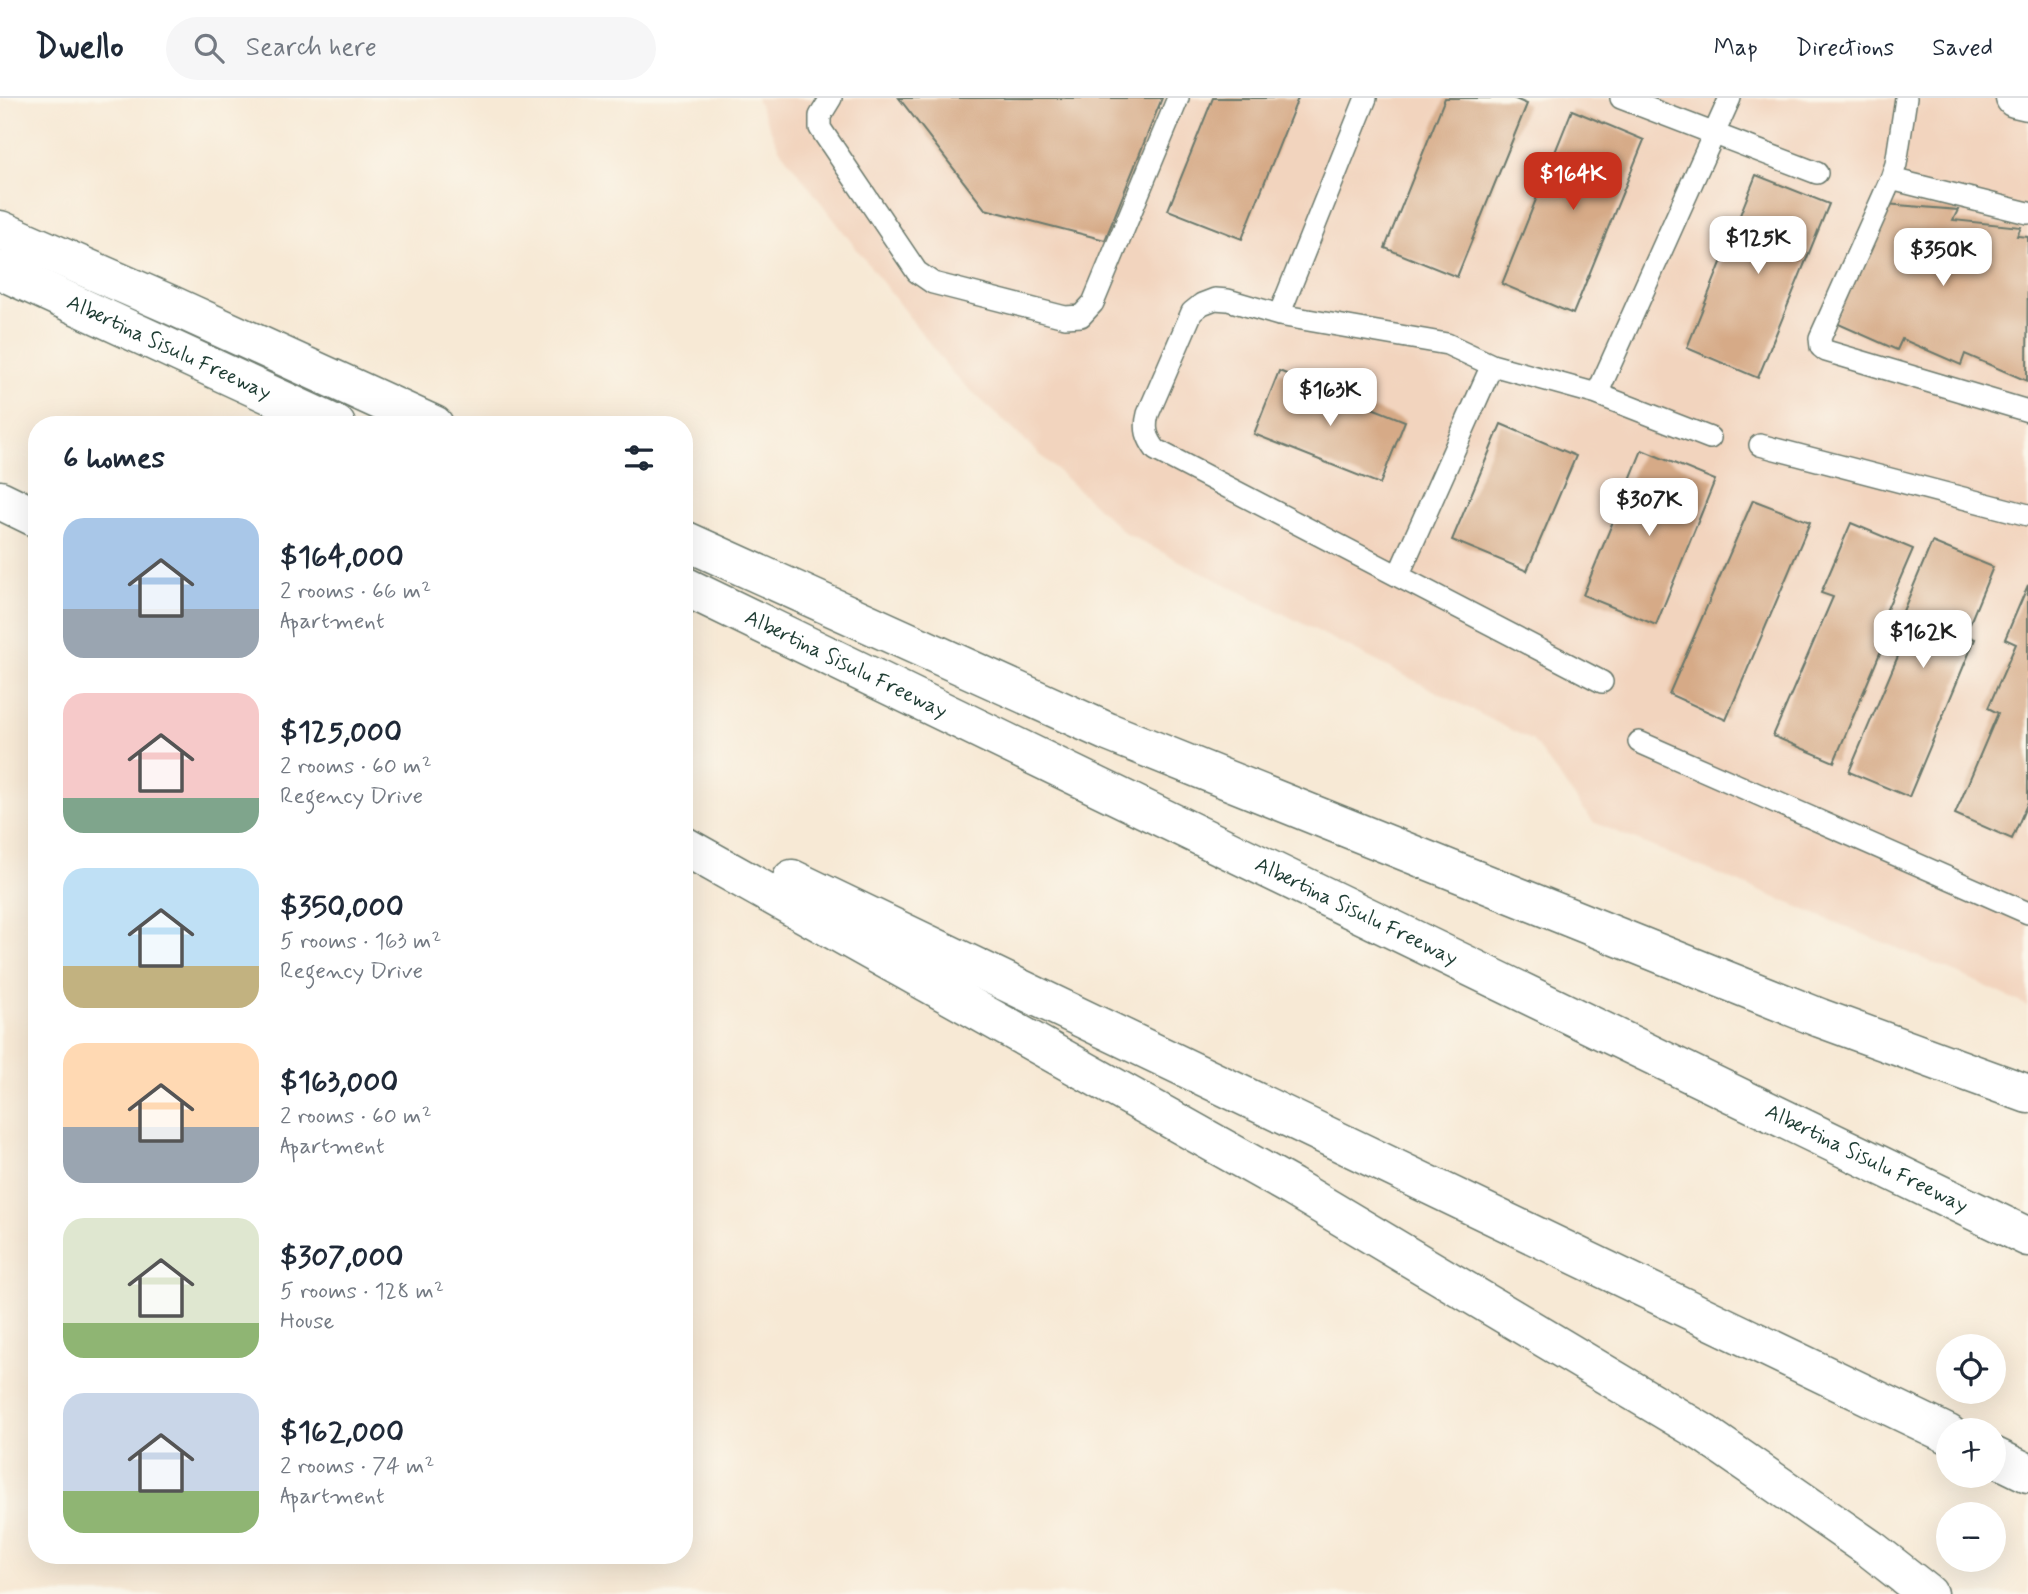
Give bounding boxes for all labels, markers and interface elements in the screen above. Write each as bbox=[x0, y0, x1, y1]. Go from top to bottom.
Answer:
search box bbox=[166, 17, 656, 80]
text: Dwello bbox=[35, 26, 124, 70]
icon: search bbox=[190, 29, 228, 67]
text: Search here bbox=[246, 31, 377, 65]
text: Map bbox=[1714, 33, 1758, 64]
text: Directions bbox=[1796, 33, 1894, 64]
text: Saved bbox=[1932, 33, 1993, 64]
pin: $164K bbox=[1524, 152, 1622, 212]
text: $164K bbox=[1540, 160, 1606, 190]
pin: $125K bbox=[1709, 216, 1807, 276]
text: $125K bbox=[1726, 224, 1790, 254]
pin: $350K bbox=[1894, 228, 1992, 288]
text: $350K bbox=[1910, 236, 1976, 266]
street label: Albertina Sisulu Freeway bbox=[62, 289, 276, 407]
pin: $163K bbox=[1281, 368, 1379, 428]
text: $163K bbox=[1299, 376, 1361, 406]
text: 6 homes bbox=[63, 439, 165, 478]
icon: filters bbox=[620, 439, 658, 477]
pin: $307K bbox=[1600, 478, 1698, 538]
text: $307K bbox=[1616, 486, 1682, 516]
text: $164,000 bbox=[280, 538, 404, 577]
icon: home bbox=[119, 546, 203, 630]
text: 2 rooms · 66 m² bbox=[280, 577, 431, 607]
street label: Albertina Sisulu Freeway bbox=[740, 603, 952, 725]
text: Apartment bbox=[280, 607, 385, 637]
pin: $162K bbox=[1874, 610, 1972, 670]
text: $162K bbox=[1890, 618, 1956, 648]
text: $125,000 bbox=[280, 713, 402, 752]
icon: home bbox=[119, 721, 203, 805]
text: 2 rooms · 60 m² bbox=[280, 752, 432, 782]
text: Regency Drive bbox=[280, 782, 423, 812]
street label: Albertina Sisulu Freeway bbox=[1250, 851, 1462, 973]
text: $350,000 bbox=[280, 888, 404, 927]
icon: home bbox=[119, 896, 203, 980]
text: 5 rooms · 163 m² bbox=[280, 927, 442, 957]
text: Regency Drive bbox=[280, 957, 423, 987]
text: $163,000 bbox=[280, 1063, 398, 1102]
icon: home bbox=[119, 1071, 203, 1155]
street label: Albertina Sisulu Freeway bbox=[1761, 1098, 1973, 1220]
text: 2 rooms · 60 m² bbox=[280, 1102, 432, 1132]
text: Apartment bbox=[280, 1132, 385, 1162]
text: $307,000 bbox=[280, 1238, 404, 1277]
icon: home bbox=[119, 1246, 203, 1330]
text: 5 rooms · 128 m² bbox=[280, 1277, 444, 1307]
text: House bbox=[280, 1307, 334, 1337]
map controls bbox=[1936, 1334, 2006, 1572]
button: locate bbox=[1936, 1334, 2006, 1404]
text: $162,000 bbox=[280, 1413, 404, 1452]
button: + bbox=[1936, 1418, 2006, 1488]
icon: home bbox=[119, 1421, 203, 1505]
text: 2 rooms · 74 m² bbox=[280, 1452, 435, 1482]
text: Apartment bbox=[280, 1482, 385, 1512]
button: − bbox=[1936, 1502, 2006, 1572]

